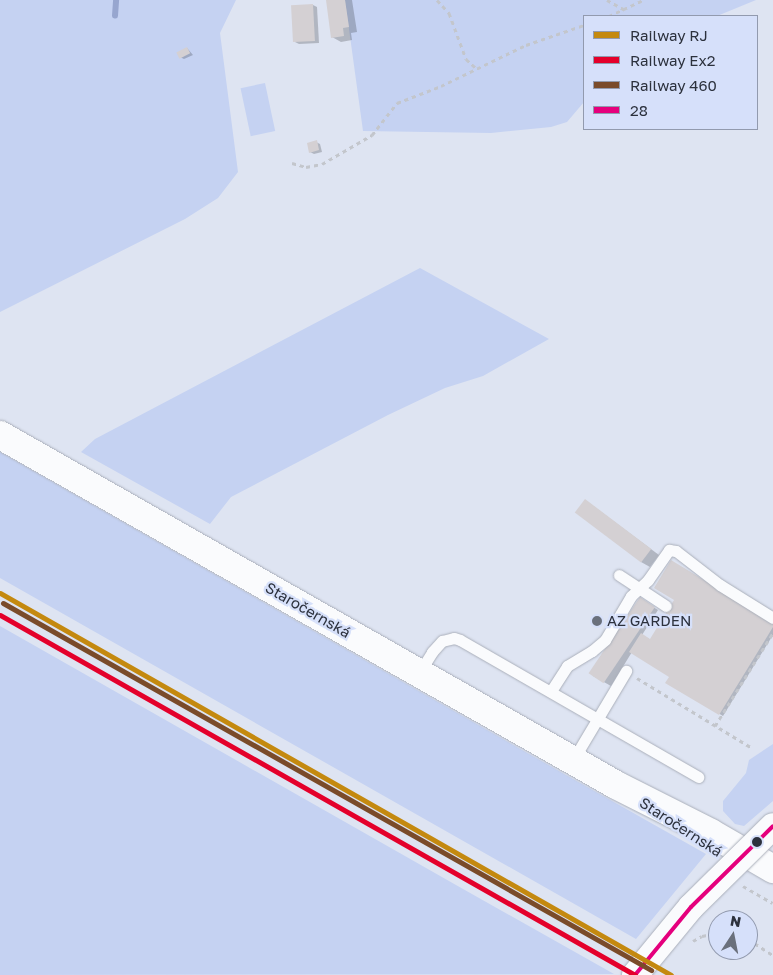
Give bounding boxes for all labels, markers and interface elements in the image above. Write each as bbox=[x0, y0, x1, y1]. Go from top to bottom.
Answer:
legend bbox=[583, 15, 758, 130]
text: Railway RJ bbox=[630, 26, 708, 44]
text: Railway Ex2 bbox=[630, 51, 715, 69]
text: Railway 460 bbox=[630, 76, 717, 94]
text: 28 bbox=[630, 101, 648, 119]
street label: Staročernská bbox=[262, 578, 354, 642]
place label: AZ GARDEN bbox=[607, 612, 691, 630]
marker: AZ GARDEN bbox=[591, 615, 603, 627]
street label: Staročernská bbox=[636, 794, 726, 860]
unlabelled marker bbox=[752, 837, 762, 847]
north arrow bbox=[708, 910, 758, 960]
text: N bbox=[729, 911, 743, 930]

